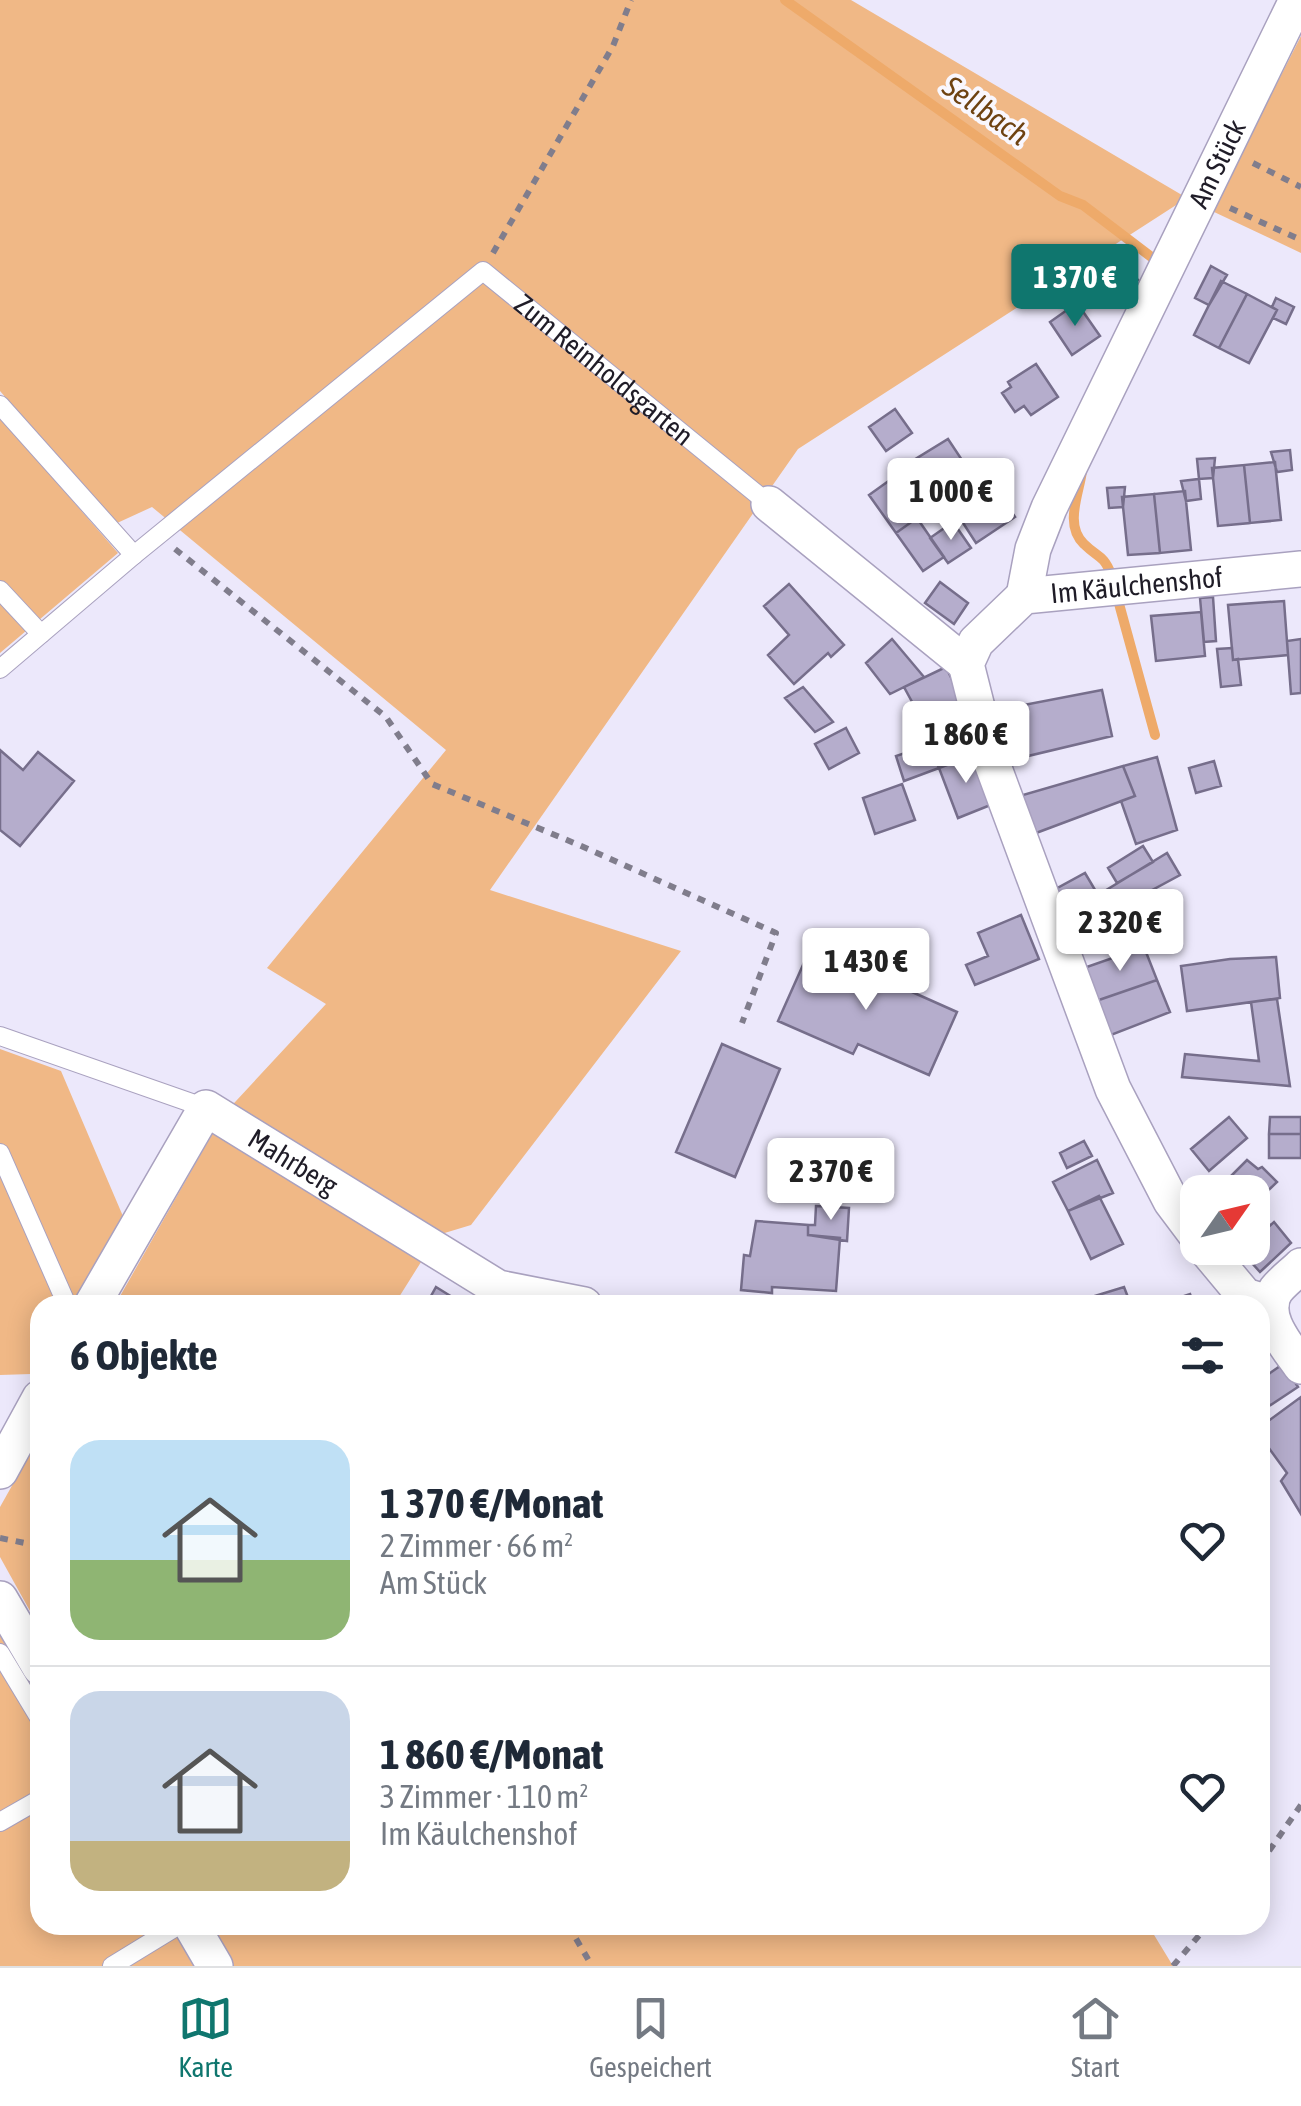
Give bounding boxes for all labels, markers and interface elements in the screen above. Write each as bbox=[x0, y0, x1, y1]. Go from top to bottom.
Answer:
water label: Sellbach bbox=[936, 68, 1035, 151]
street label: Am Stück bbox=[1182, 115, 1252, 213]
pin: 1 370 € bbox=[983, 244, 1167, 329]
text: 1 370 € bbox=[1033, 258, 1117, 295]
street label: Zum Reinholdsgarten bbox=[508, 288, 700, 452]
pin: 1 000 € bbox=[859, 458, 1043, 543]
text: 1 000 € bbox=[909, 472, 993, 509]
street label: Im Käulchenshof bbox=[1049, 561, 1224, 609]
pin: 1 860 € bbox=[874, 701, 1058, 786]
text: 1 860 € bbox=[924, 715, 1008, 752]
pin: 2 320 € bbox=[1028, 889, 1212, 974]
text: 2 320 € bbox=[1078, 903, 1162, 940]
pin: 1 430 € bbox=[774, 928, 958, 1013]
text: 1 430 € bbox=[824, 942, 908, 979]
street label: Mahrberg bbox=[243, 1122, 344, 1201]
pin: 2 370 € bbox=[739, 1138, 923, 1223]
text: 2 370 € bbox=[789, 1152, 873, 1189]
north arrow bbox=[1180, 1175, 1270, 1265]
map controls bbox=[1180, 1175, 1270, 1265]
icon: filters bbox=[1175, 1328, 1230, 1383]
text: 6 Objekte bbox=[70, 1331, 218, 1379]
text: 1 370 €/Monat bbox=[380, 1479, 603, 1527]
icon: home bbox=[150, 1480, 270, 1600]
icon: heart bbox=[1175, 1513, 1230, 1568]
text: 2 Zimmer · 66 m² bbox=[380, 1527, 573, 1564]
text: Am Stück bbox=[380, 1564, 487, 1601]
text: 1 860 €/Monat bbox=[380, 1730, 603, 1778]
icon: home bbox=[150, 1731, 270, 1851]
icon: heart bbox=[1175, 1764, 1230, 1819]
text: 3 Zimmer · 110 m² bbox=[380, 1778, 588, 1815]
text: Im Käulchenshof bbox=[380, 1815, 577, 1852]
tab: Karte bbox=[178, 1991, 233, 2083]
tab: Gespeichert bbox=[589, 1991, 712, 2083]
tab: Start bbox=[1068, 1991, 1123, 2083]

